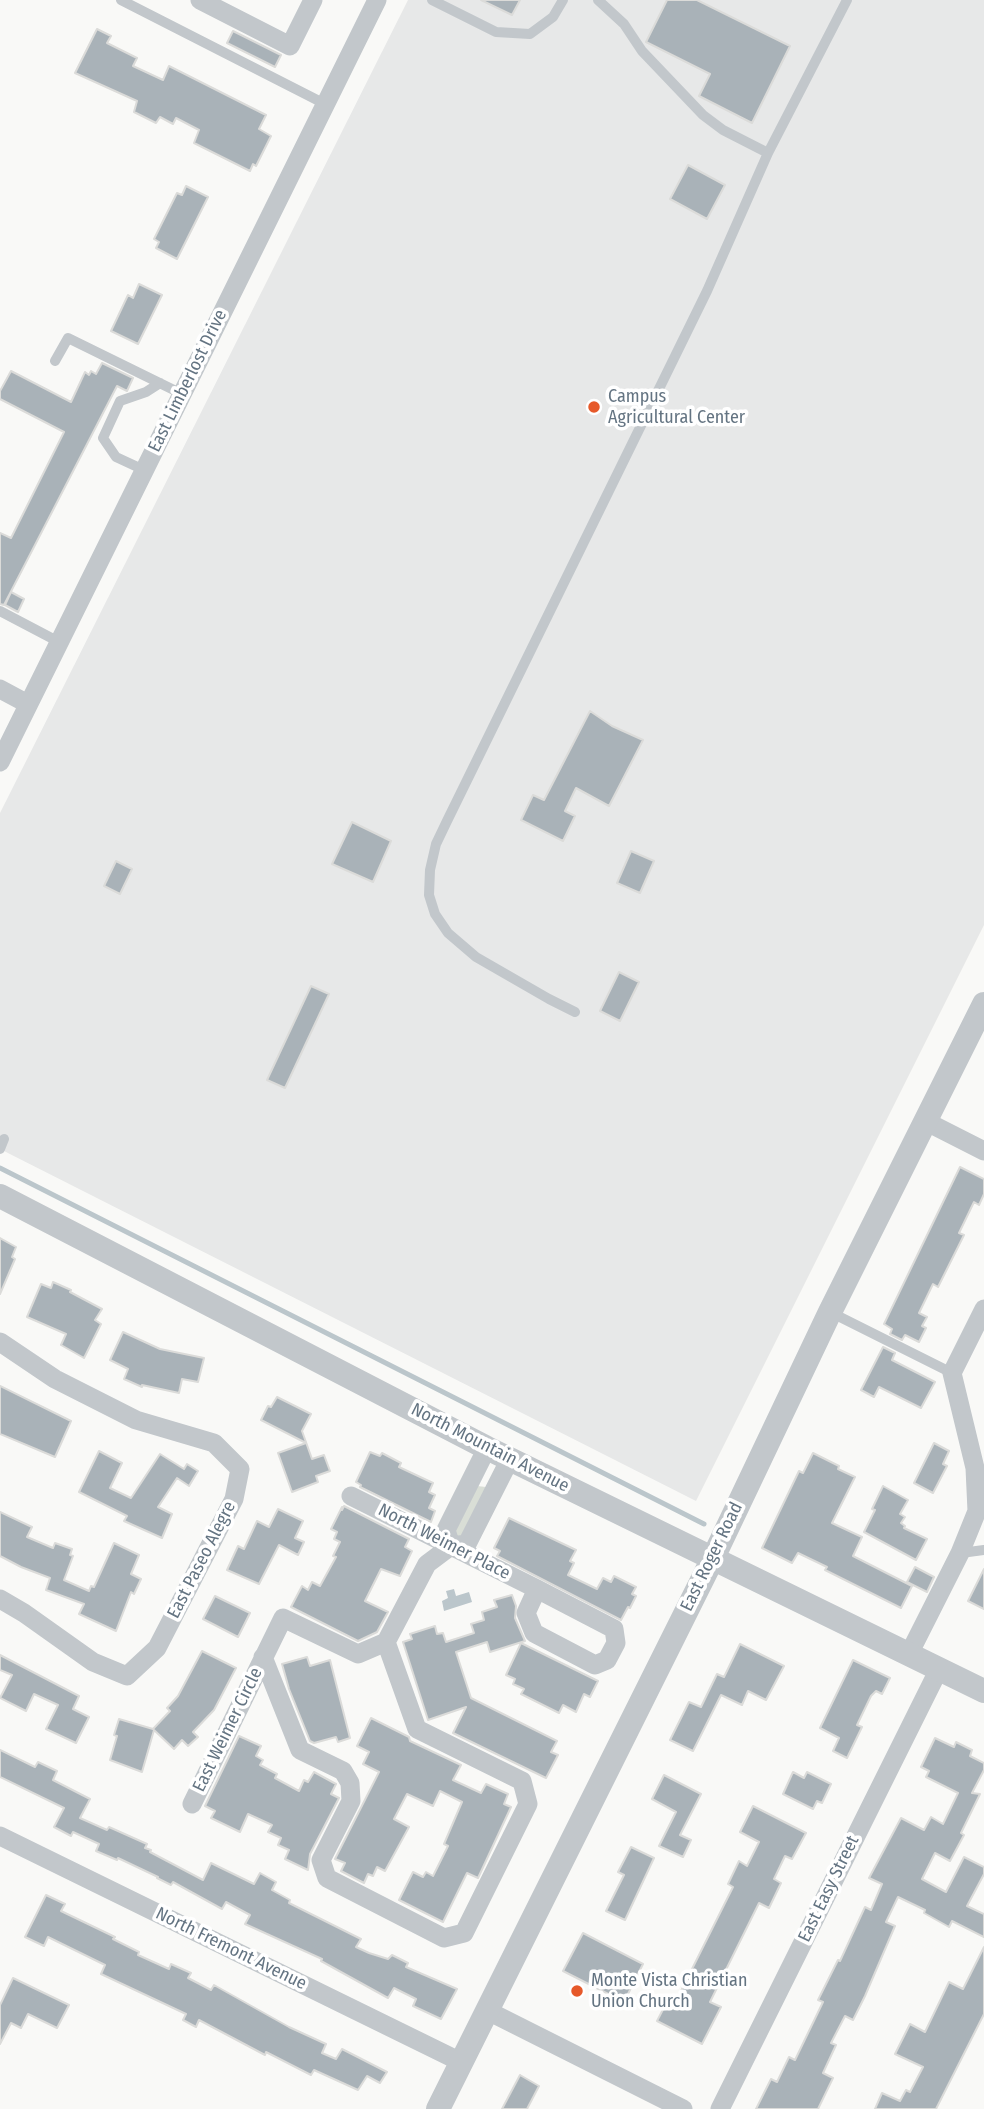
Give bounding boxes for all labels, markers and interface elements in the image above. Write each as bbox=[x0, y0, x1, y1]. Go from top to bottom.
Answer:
street label: East Limberlost Drive bbox=[144, 306, 232, 456]
place label: Campus Agricultural Center bbox=[608, 386, 745, 428]
marker: Campus Agricultural Center bbox=[586, 399, 602, 415]
street label: North Mountain Avenue bbox=[407, 1399, 573, 1497]
street label: East Paseo Alegre bbox=[163, 1498, 241, 1622]
street label: North Weimer Place bbox=[374, 1499, 514, 1585]
street label: East Roger Road bbox=[676, 1499, 748, 1615]
street label: East Weimer Circle bbox=[189, 1664, 267, 1796]
street label: East Easy Street bbox=[794, 1832, 864, 1946]
street label: North Fremont Avenue bbox=[152, 1903, 310, 1995]
place label: Monte Vista Christian Union Church bbox=[591, 1970, 747, 2012]
marker: Monte Vista Christian Union Church bbox=[569, 1983, 585, 1999]

